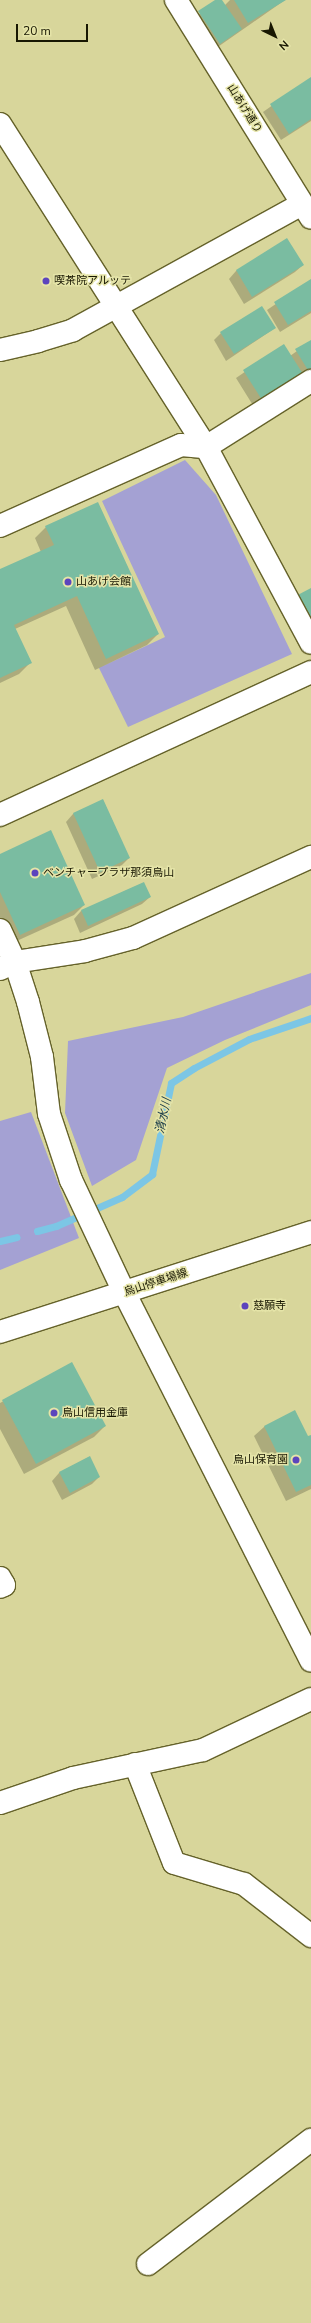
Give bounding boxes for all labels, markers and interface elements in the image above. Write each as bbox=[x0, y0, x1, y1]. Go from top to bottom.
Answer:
scale bar bbox=[18, 16, 90, 42]
north arrow bbox=[255, 16, 295, 56]
text: 20 m bbox=[23, 23, 51, 39]
text: N bbox=[275, 37, 292, 53]
street label: 山あげ通り bbox=[224, 82, 264, 136]
place label: 喫茶院アルッテ bbox=[54, 274, 131, 288]
marker: 喫茶院アルッテ bbox=[41, 276, 51, 286]
place label: 山あげ会館 bbox=[76, 575, 131, 589]
marker: 山あげ会館 bbox=[63, 577, 73, 587]
place label: ベンチャープラザ那須烏山 bbox=[43, 866, 175, 880]
marker: ベンチャープラザ那須烏山 bbox=[30, 868, 40, 878]
water label: 清水川 bbox=[153, 1097, 175, 1135]
street label: 烏山停車場線 bbox=[123, 1267, 189, 1299]
place label: 慈願寺 bbox=[253, 1299, 286, 1313]
marker: 慈願寺 bbox=[240, 1301, 250, 1311]
place label: 烏山信用金庫 bbox=[62, 1406, 128, 1420]
marker: 烏山信用金庫 bbox=[49, 1408, 59, 1418]
place label: 烏山保育園 bbox=[233, 1453, 288, 1467]
marker: 烏山保育園 bbox=[291, 1455, 301, 1465]

